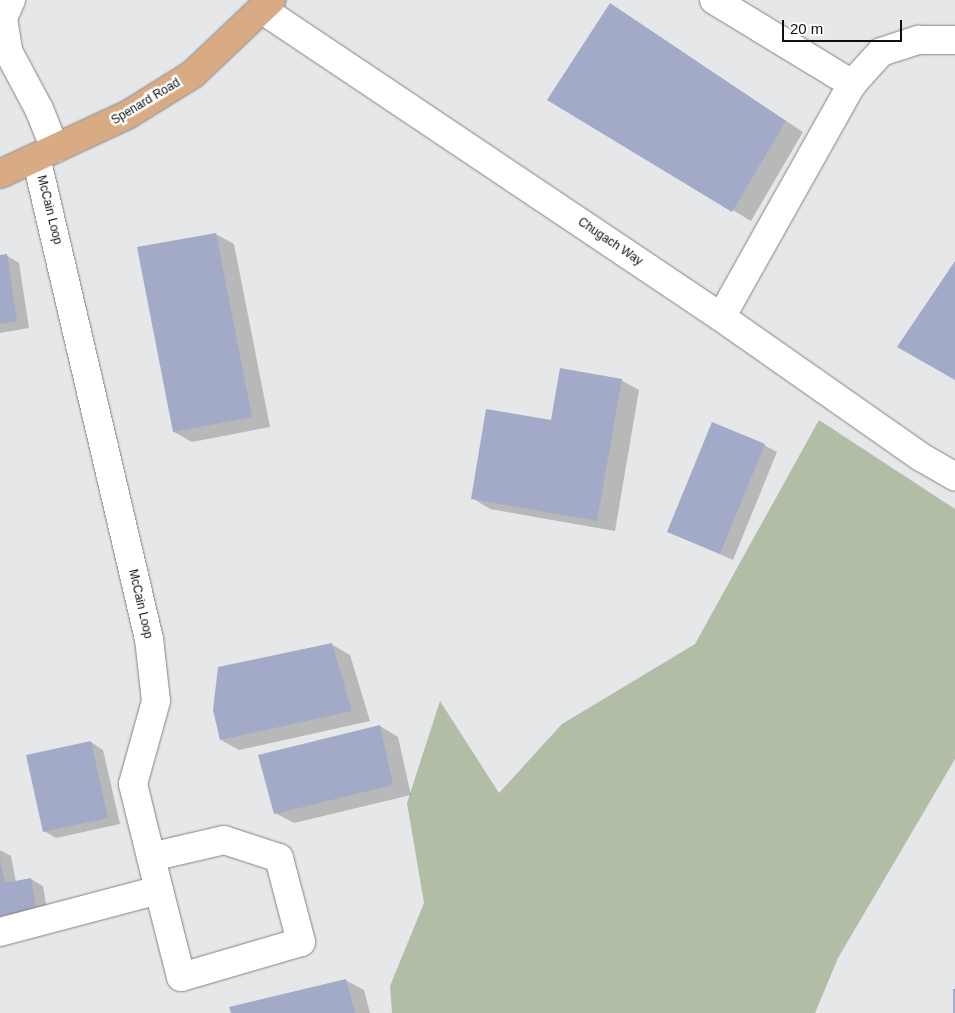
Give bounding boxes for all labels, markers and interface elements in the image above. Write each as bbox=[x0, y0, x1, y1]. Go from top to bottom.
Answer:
scale bar bbox=[785, 10, 905, 42]
text: 20 m bbox=[790, 20, 823, 37]
street label: Spenard Road bbox=[109, 76, 183, 128]
street label: McCain Loop bbox=[33, 174, 65, 246]
street label: Chugach Way bbox=[575, 215, 645, 269]
street label: McCain Loop bbox=[125, 568, 155, 640]

